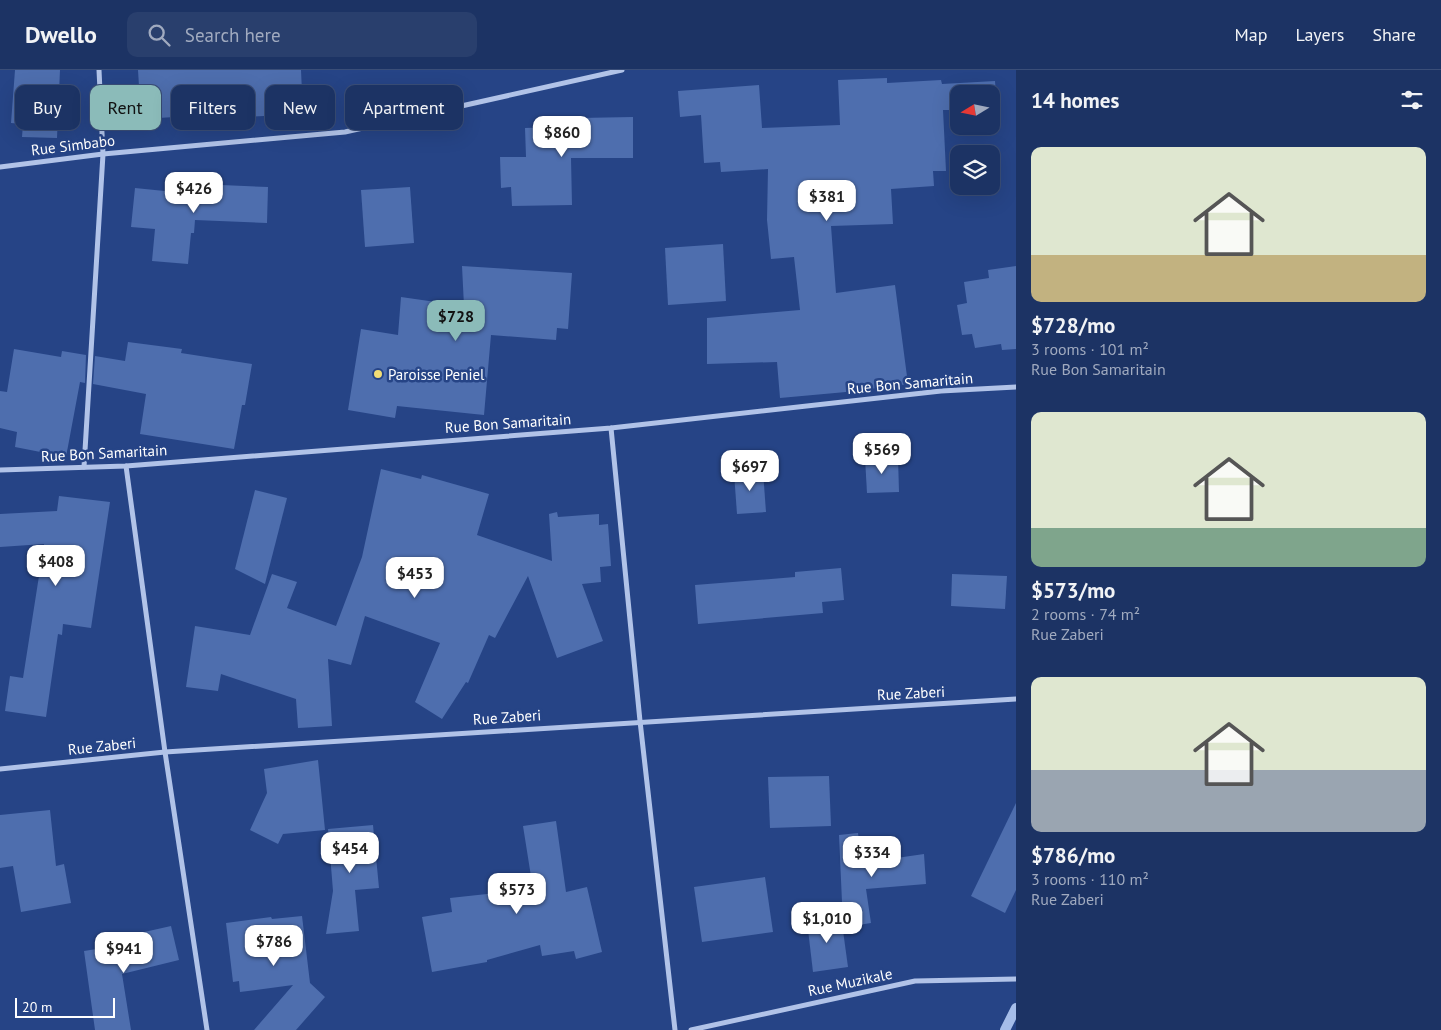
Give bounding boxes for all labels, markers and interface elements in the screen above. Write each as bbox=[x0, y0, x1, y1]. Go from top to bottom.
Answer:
search box bbox=[127, 12, 477, 57]
text: Dwello bbox=[25, 19, 97, 50]
icon: search bbox=[145, 21, 173, 49]
text: Search here bbox=[185, 23, 281, 47]
text: Map bbox=[1235, 23, 1267, 46]
text: Layers bbox=[1295, 23, 1344, 46]
text: Share bbox=[1372, 23, 1416, 46]
chip: Buy bbox=[15, 85, 80, 130]
chip: Rent bbox=[90, 85, 161, 130]
chip: Filters bbox=[171, 85, 255, 130]
chip: New bbox=[265, 85, 335, 130]
chip: Apartment bbox=[345, 85, 463, 130]
north arrow bbox=[950, 85, 1000, 135]
map controls bbox=[950, 85, 1000, 195]
icon: filters bbox=[1398, 86, 1426, 114]
text: 14 homes bbox=[1031, 87, 1119, 114]
pin: $860 bbox=[532, 116, 592, 158]
text: $860 bbox=[544, 122, 580, 142]
street label: Rue Simbabo bbox=[30, 130, 116, 160]
button: layers bbox=[950, 145, 1000, 195]
pin: $426 bbox=[164, 172, 224, 214]
text: $426 bbox=[176, 178, 212, 198]
icon: home bbox=[1184, 179, 1274, 269]
pin: $381 bbox=[797, 180, 857, 222]
text: $381 bbox=[809, 186, 845, 206]
pin: $728 bbox=[426, 300, 486, 342]
text: $728 bbox=[438, 306, 474, 326]
text: $728/mo bbox=[1031, 312, 1115, 339]
text: 3 rooms · 101 m² bbox=[1031, 339, 1149, 359]
text: Rue Bon Samaritain bbox=[1031, 359, 1166, 379]
place label: Paroisse Peniel bbox=[388, 365, 485, 384]
marker: Paroisse Peniel bbox=[372, 368, 384, 380]
street label: Rue Bon Samaritain bbox=[846, 368, 974, 398]
street label: Rue Bon Samaritain bbox=[444, 409, 572, 437]
pin: $569 bbox=[852, 432, 912, 475]
text: $569 bbox=[864, 439, 900, 459]
street label: Rue Bon Samaritain bbox=[40, 440, 168, 466]
icon: home bbox=[1184, 444, 1274, 534]
pin: $697 bbox=[720, 450, 780, 492]
text: $697 bbox=[732, 456, 768, 476]
pin: $408 bbox=[26, 544, 86, 587]
text: $408 bbox=[38, 551, 74, 571]
pin: $453 bbox=[385, 556, 445, 599]
text: $453 bbox=[397, 563, 433, 583]
text: $573/mo bbox=[1031, 577, 1115, 604]
text: 2 rooms · 74 m² bbox=[1031, 604, 1140, 624]
text: Rue Zaberi bbox=[1031, 624, 1104, 644]
street label: Rue Zaberi bbox=[876, 682, 946, 704]
street label: Rue Zaberi bbox=[472, 705, 542, 729]
icon: home bbox=[1184, 709, 1274, 799]
street label: Rue Zaberi bbox=[67, 733, 137, 759]
pin: $454 bbox=[320, 832, 380, 874]
pin: $334 bbox=[842, 836, 902, 878]
text: $454 bbox=[332, 838, 368, 858]
text: $334 bbox=[854, 842, 890, 862]
text: $786/mo bbox=[1031, 842, 1115, 869]
text: 3 rooms · 110 m² bbox=[1031, 869, 1149, 889]
pin: $573 bbox=[487, 872, 547, 915]
text: $573 bbox=[499, 879, 535, 899]
text: Rue Zaberi bbox=[1031, 889, 1104, 909]
pin: $1,010 bbox=[786, 902, 868, 944]
text: $1,010 bbox=[802, 908, 852, 928]
pin: $786 bbox=[244, 924, 304, 967]
text: $786 bbox=[256, 931, 292, 951]
pin: $941 bbox=[94, 932, 154, 974]
text: $941 bbox=[106, 938, 142, 958]
street label: Rue Muzikale bbox=[806, 964, 894, 1000]
scale bar bbox=[15, 995, 115, 1018]
text: 20 m bbox=[22, 998, 52, 1016]

